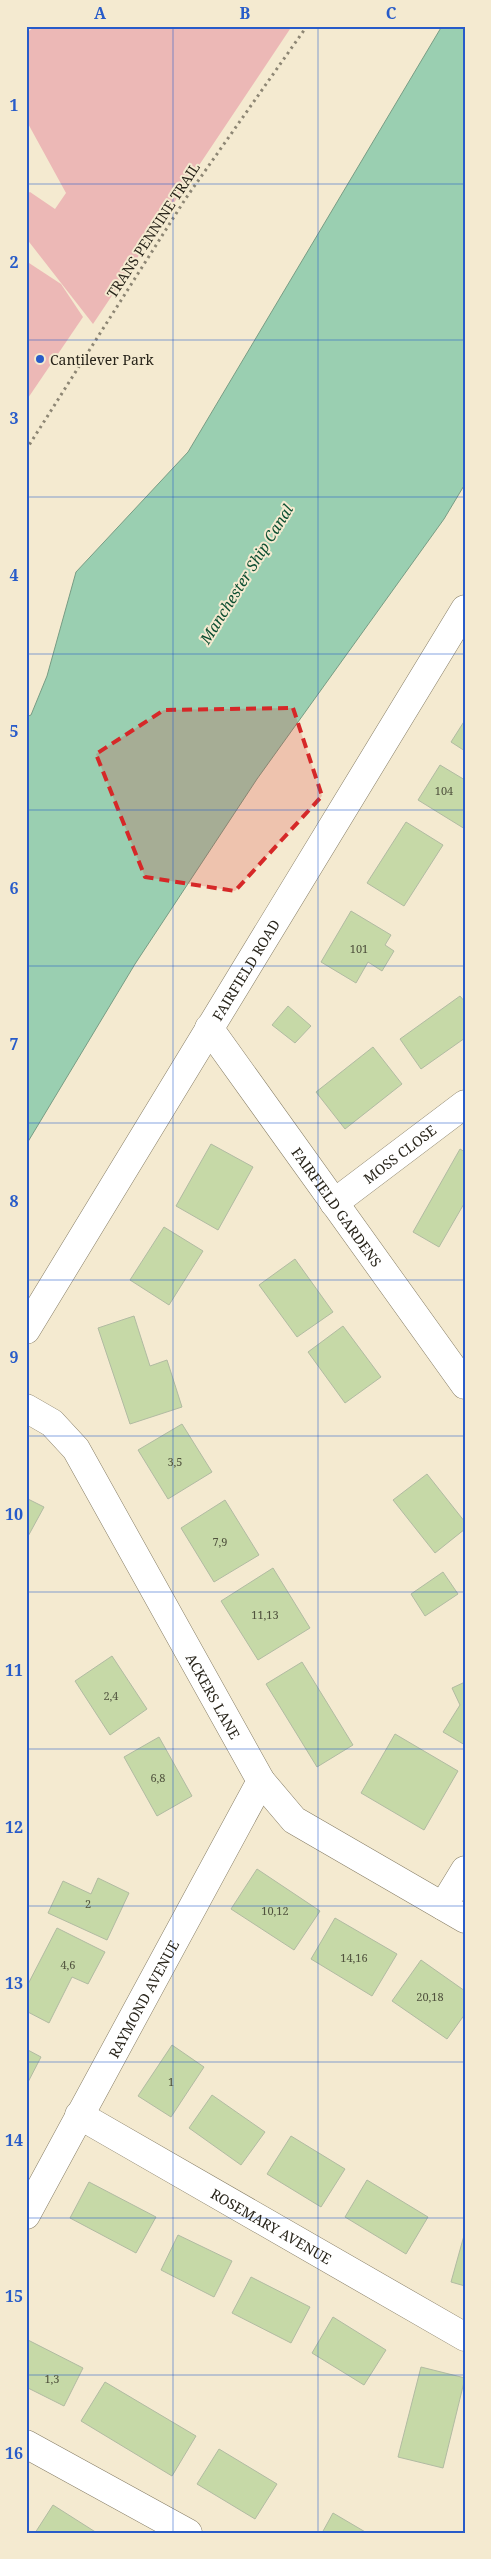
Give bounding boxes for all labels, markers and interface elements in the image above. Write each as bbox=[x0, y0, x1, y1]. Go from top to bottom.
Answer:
text: A bbox=[94, 2, 107, 24]
text: B bbox=[240, 2, 251, 24]
text: C bbox=[386, 2, 397, 24]
text: 1 bbox=[9, 94, 19, 116]
street label: TRANS PENNINE TRAIL bbox=[102, 158, 204, 301]
text: 2 bbox=[9, 251, 19, 273]
place label: Cantilever Park bbox=[50, 350, 155, 369]
marker: Cantilever Park bbox=[34, 353, 46, 365]
text: 3 bbox=[9, 407, 19, 429]
water label: Manchester Ship Canal bbox=[194, 500, 297, 648]
text: 4 bbox=[9, 564, 19, 586]
text: 5 bbox=[9, 720, 19, 742]
house number: 104 bbox=[435, 783, 453, 798]
text: 6 bbox=[9, 877, 19, 899]
street label: FAIRFIELD ROAD bbox=[207, 915, 284, 1024]
house number: 101 bbox=[350, 941, 368, 956]
text: 7 bbox=[9, 1033, 19, 1055]
street label: MOSS CLOSE bbox=[359, 1120, 440, 1187]
street label: FAIRFIELD GARDENS bbox=[288, 1143, 386, 1270]
text: 8 bbox=[9, 1190, 19, 1212]
text: 9 bbox=[9, 1346, 19, 1368]
house number: 3,5 bbox=[167, 1454, 183, 1469]
text: 10 bbox=[5, 1503, 23, 1525]
house number: 7,9 bbox=[212, 1534, 228, 1549]
house number: 11,13 bbox=[251, 1607, 279, 1622]
street label: ACKERS LANE bbox=[182, 1650, 245, 1742]
text: 11 bbox=[5, 1659, 23, 1681]
house number: 2,4 bbox=[103, 1688, 119, 1703]
house number: 6,8 bbox=[150, 1770, 166, 1785]
text: 12 bbox=[5, 1816, 23, 1838]
house number: 2 bbox=[85, 1896, 91, 1911]
house number: 10,12 bbox=[261, 1903, 289, 1918]
street label: RAYMOND AVENUE bbox=[104, 1936, 183, 2061]
house number: 14,16 bbox=[340, 1950, 368, 1965]
house number: 4,6 bbox=[60, 1957, 76, 1972]
text: 13 bbox=[5, 1972, 23, 1994]
house number: 20,18 bbox=[416, 1989, 444, 2004]
house number: 1 bbox=[168, 2074, 174, 2089]
text: 14 bbox=[5, 2129, 23, 2151]
street label: ROSEMARY AVENUE bbox=[208, 2183, 335, 2268]
text: 15 bbox=[5, 2285, 23, 2307]
house number: 1,3 bbox=[44, 2371, 60, 2386]
text: 16 bbox=[5, 2442, 23, 2464]

